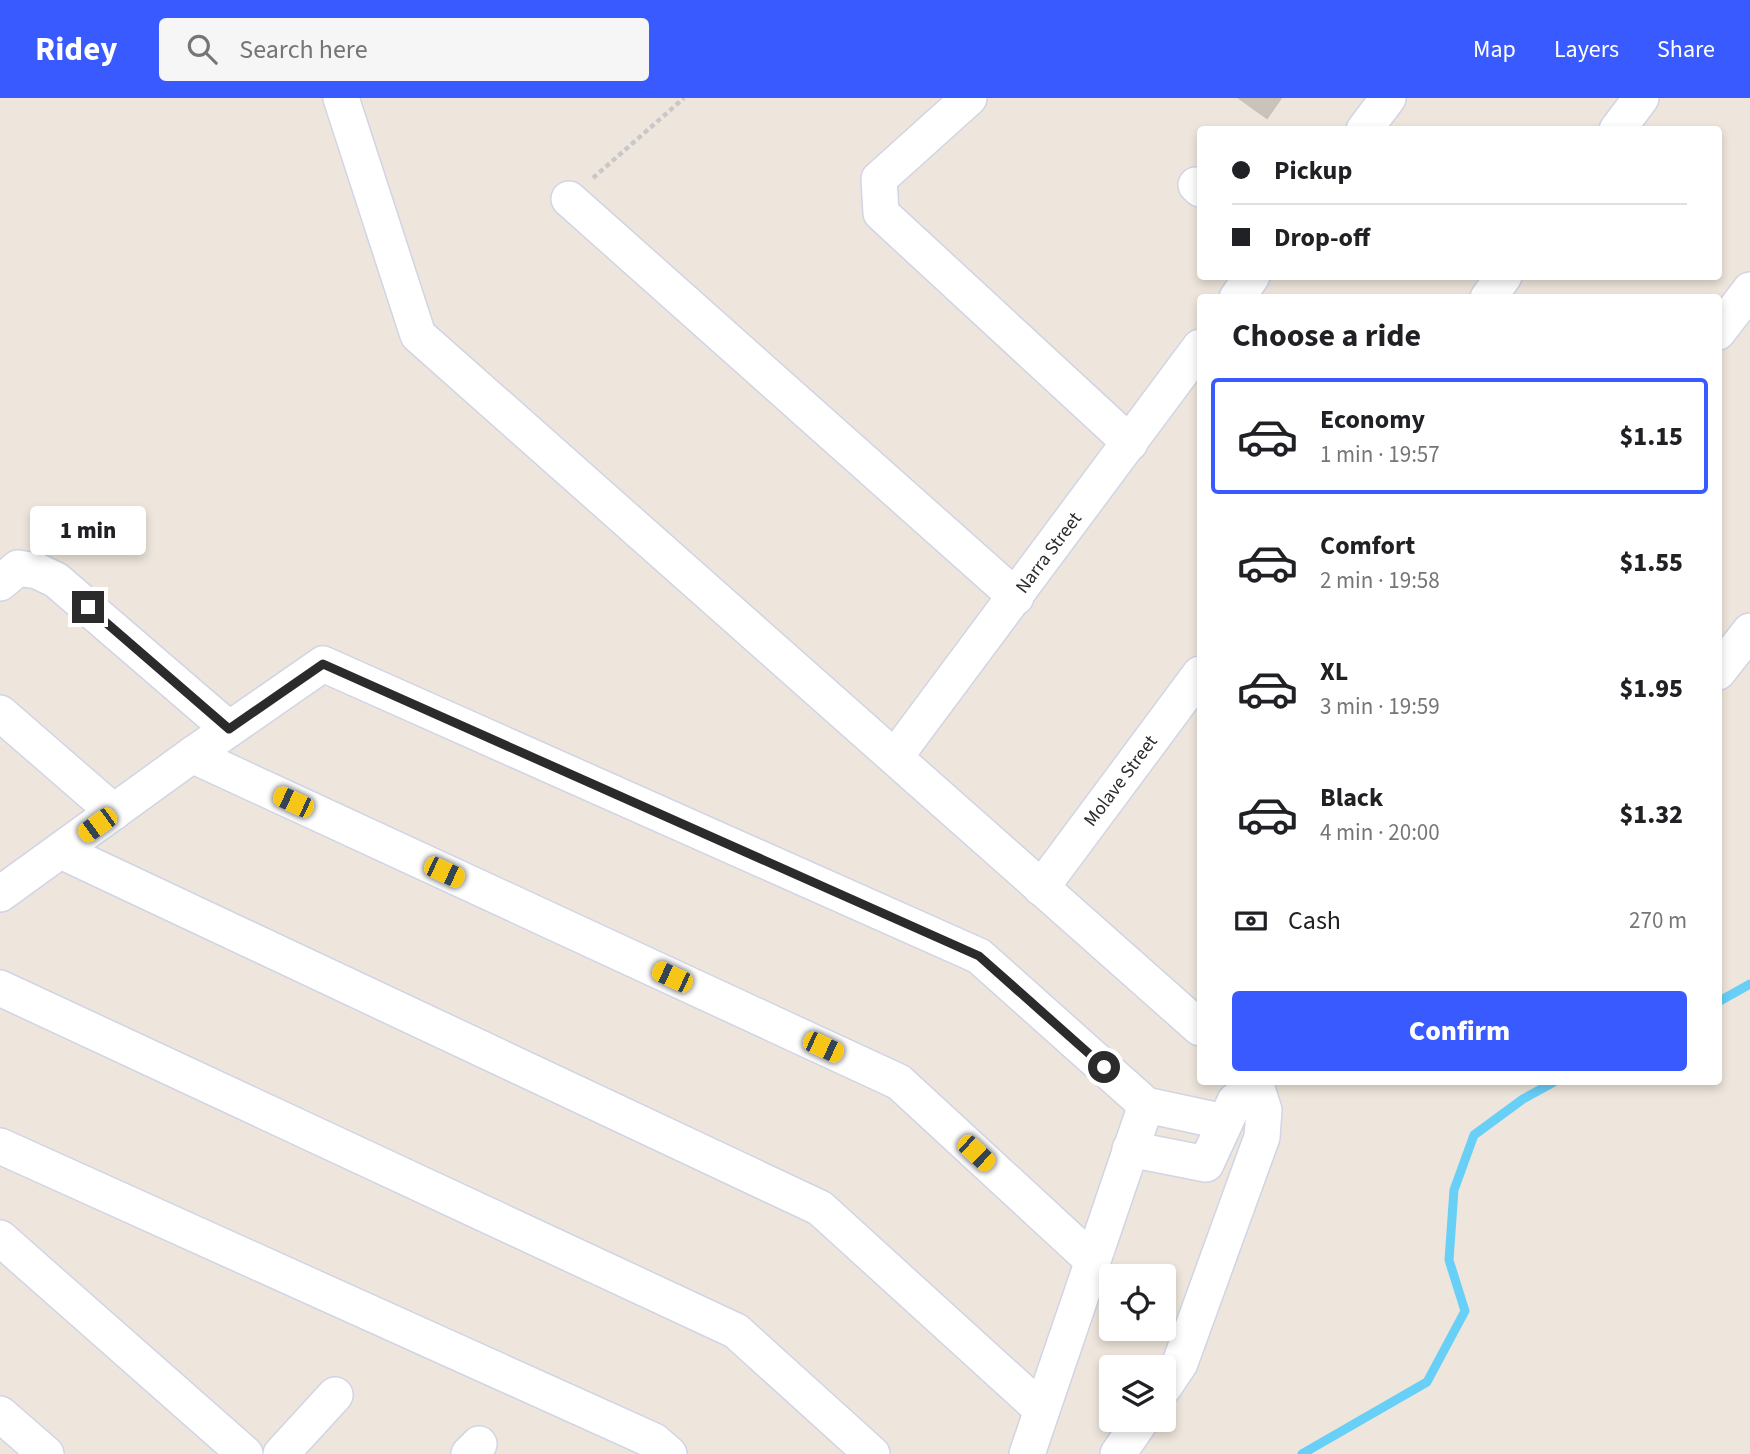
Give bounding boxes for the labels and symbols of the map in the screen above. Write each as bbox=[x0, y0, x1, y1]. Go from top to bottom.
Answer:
callout: 1 min bbox=[30, 505, 146, 554]
street label: Narra Street bbox=[1009, 506, 1089, 599]
route end bbox=[72, 591, 104, 623]
street label: Molave Street bbox=[1078, 729, 1165, 832]
car bbox=[270, 784, 317, 820]
car bbox=[74, 804, 121, 846]
car bbox=[421, 854, 468, 890]
car bbox=[649, 959, 696, 995]
car bbox=[800, 1029, 847, 1065]
route start bbox=[1088, 1051, 1120, 1083]
car bbox=[954, 1131, 999, 1175]

